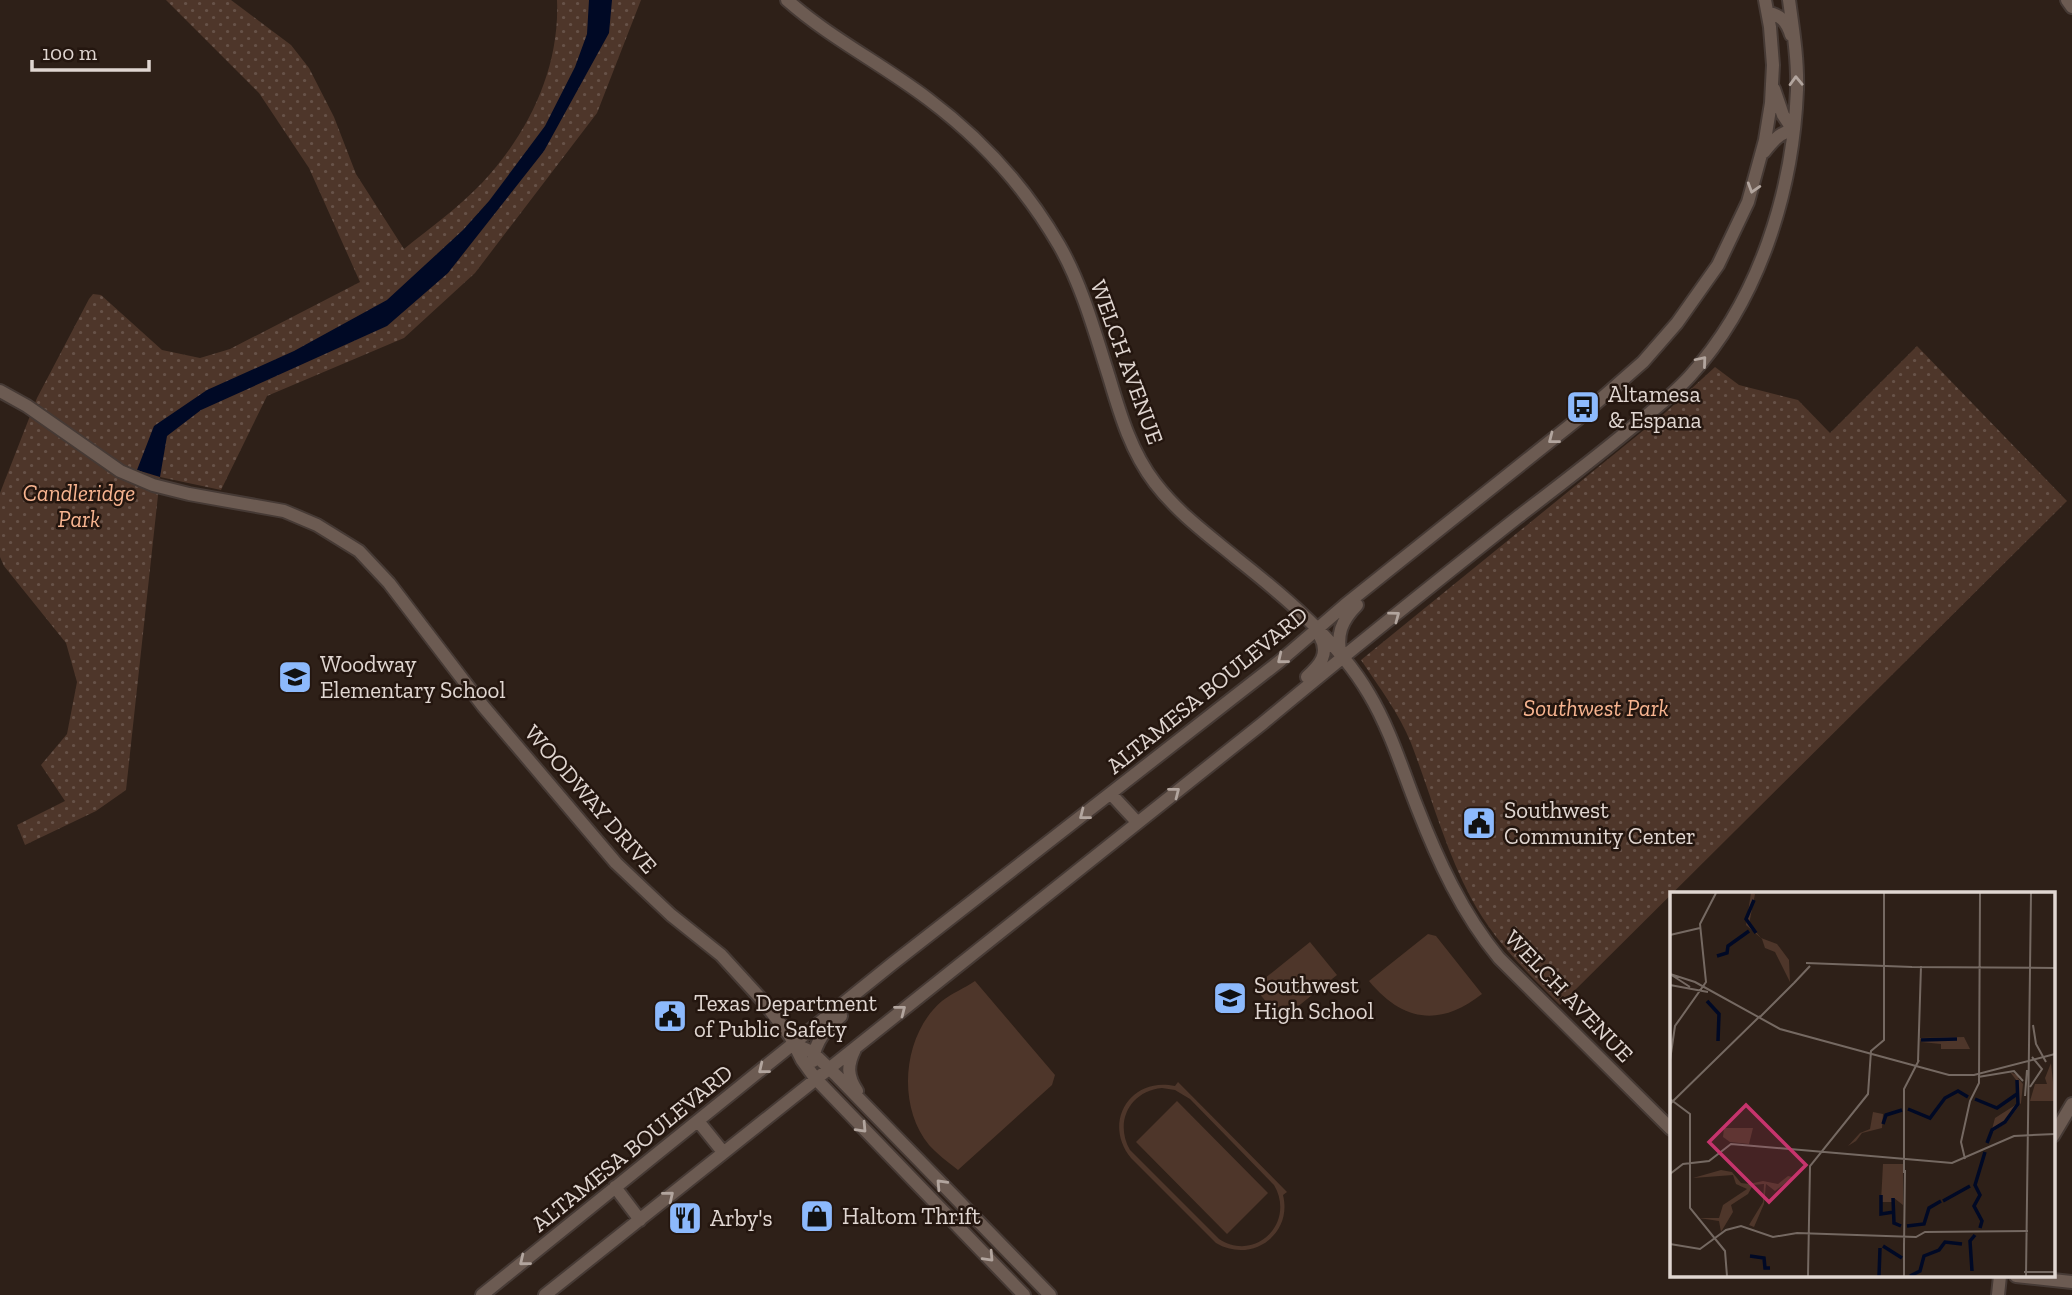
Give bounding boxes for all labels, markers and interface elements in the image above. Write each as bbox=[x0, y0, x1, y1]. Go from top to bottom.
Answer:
scale bar bbox=[32, 28, 149, 72]
text: 100 m bbox=[42, 40, 97, 65]
one-way arrow bbox=[1789, 76, 1804, 87]
one-way arrow bbox=[1746, 182, 1761, 194]
street label: WELCH AVENUE bbox=[1084, 276, 1170, 448]
one-way arrow bbox=[1694, 357, 1706, 370]
place label: Altamesa & Espana bbox=[1608, 380, 1702, 434]
bus stop icon: Altamesa & Espana bbox=[1564, 388, 1602, 426]
one-way arrow bbox=[1549, 430, 1561, 443]
park label: Candleridge Park bbox=[23, 479, 135, 533]
street label: ALTAMESA BOULEVARD bbox=[1101, 600, 1313, 780]
one-way arrow bbox=[1388, 612, 1400, 624]
place label: Woodway Elementary School bbox=[320, 650, 506, 704]
one-way arrow bbox=[1277, 651, 1290, 663]
school or university icon: Woodway Elementary School bbox=[276, 658, 314, 696]
park label: Southwest Park bbox=[1523, 694, 1669, 722]
street label: WOODWAY DRIVE bbox=[519, 719, 663, 879]
one-way arrow bbox=[1168, 788, 1180, 801]
place label: Southwest Community Center bbox=[1504, 796, 1696, 850]
public building icon: Southwest Community Center bbox=[1460, 804, 1498, 842]
one-way arrow bbox=[1079, 806, 1091, 819]
inset map bbox=[1670, 892, 2054, 1278]
street label: WELCH AVENUE bbox=[1499, 924, 1639, 1068]
place label: Southwest High School bbox=[1254, 971, 1374, 1025]
school or university icon: Southwest High School bbox=[1211, 979, 1249, 1017]
place label: Texas Department of Public Safety bbox=[694, 989, 877, 1043]
public building icon: Texas Department of Public Safety bbox=[651, 997, 689, 1035]
one-way arrow bbox=[894, 1006, 906, 1019]
street label: ALTAMESA BOULEVARD bbox=[526, 1058, 738, 1238]
one-way arrow bbox=[759, 1061, 772, 1073]
one-way arrow bbox=[854, 1120, 866, 1133]
one-way arrow bbox=[937, 1179, 949, 1192]
one-way arrow bbox=[661, 1192, 674, 1204]
shop icon: Haltom Thrift bbox=[798, 1197, 836, 1235]
restaurant icon: Arby's bbox=[666, 1199, 704, 1237]
place label: Haltom Thrift bbox=[842, 1202, 981, 1230]
place label: Arby's bbox=[710, 1204, 773, 1232]
one-way arrow bbox=[980, 1249, 993, 1262]
one-way arrow bbox=[520, 1253, 533, 1265]

